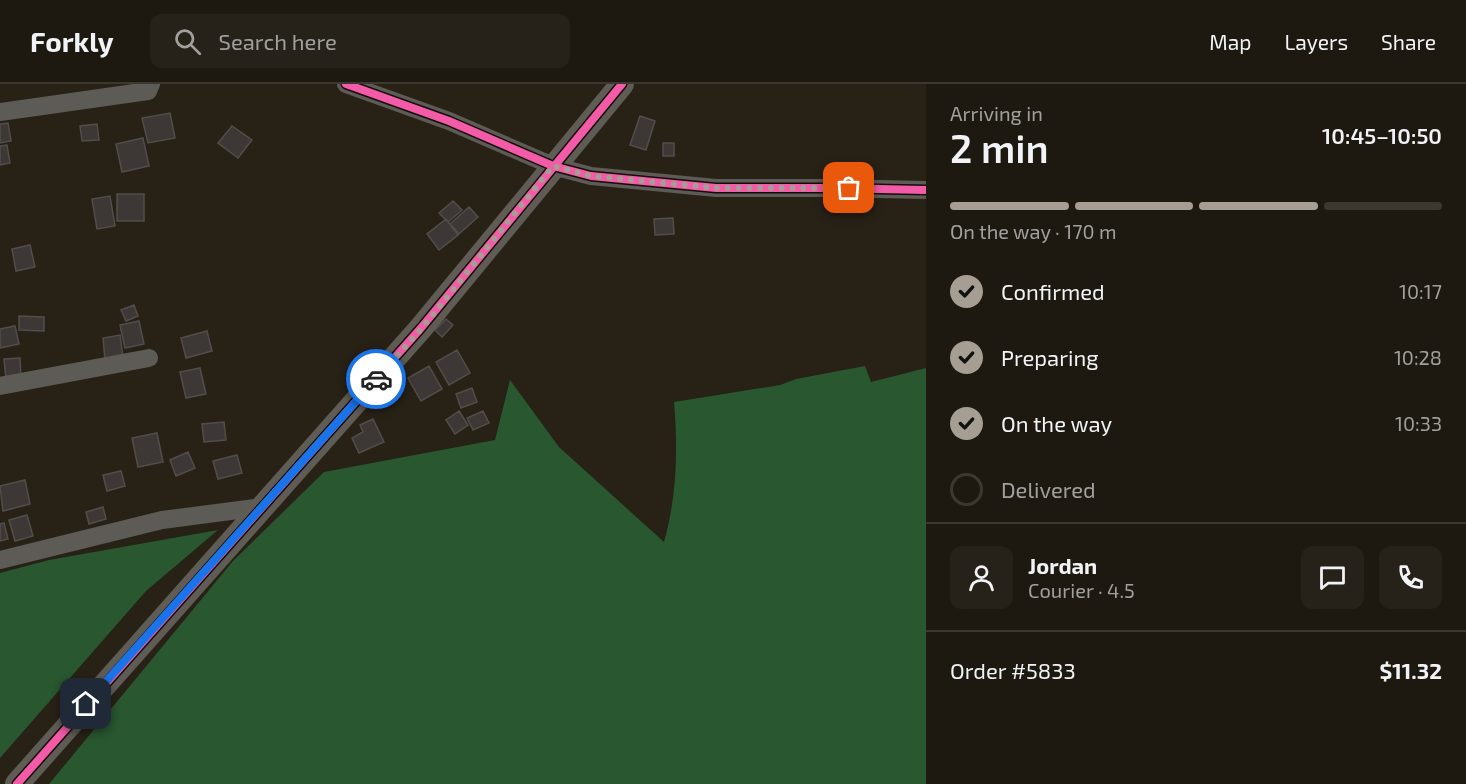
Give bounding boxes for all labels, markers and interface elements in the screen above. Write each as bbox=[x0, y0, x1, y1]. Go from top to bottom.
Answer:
search box bbox=[150, 14, 570, 68]
text: Forkly bbox=[30, 24, 114, 58]
icon: search bbox=[171, 25, 204, 58]
text: Search here bbox=[219, 28, 337, 54]
text: Map bbox=[1209, 29, 1251, 54]
text: Layers bbox=[1284, 29, 1348, 54]
text: Share bbox=[1381, 29, 1436, 54]
text: Arriving in bbox=[950, 101, 1043, 125]
text: 10:45–10:50 bbox=[1322, 122, 1442, 148]
text: 2 min bbox=[950, 124, 1049, 171]
pin bbox=[823, 162, 874, 213]
icon: bag bbox=[832, 171, 865, 204]
text: On the way · 170 m bbox=[950, 219, 1117, 243]
icon: check bbox=[950, 275, 983, 308]
text: Confirmed bbox=[1001, 278, 1105, 304]
text: 10:17 bbox=[1399, 279, 1442, 303]
icon: check bbox=[950, 341, 983, 374]
text: Preparing bbox=[1001, 344, 1099, 370]
text: 10:28 bbox=[1394, 345, 1442, 369]
courier bbox=[346, 349, 406, 409]
icon: car bbox=[360, 363, 393, 396]
icon: check bbox=[950, 407, 983, 440]
text: On the way bbox=[1001, 410, 1112, 436]
text: 10:33 bbox=[1395, 411, 1442, 435]
text: Delivered bbox=[1001, 476, 1096, 502]
button: person bbox=[950, 546, 1013, 609]
button: chat bbox=[1301, 546, 1364, 609]
button: phone bbox=[1379, 546, 1442, 609]
text: Jordan bbox=[1028, 552, 1097, 578]
text: Courier · 4.5 bbox=[1028, 578, 1135, 602]
text: Order #5833 bbox=[950, 657, 1076, 683]
text: $11.32 bbox=[1380, 657, 1442, 683]
pin bbox=[60, 678, 111, 729]
icon: home bbox=[69, 687, 102, 720]

